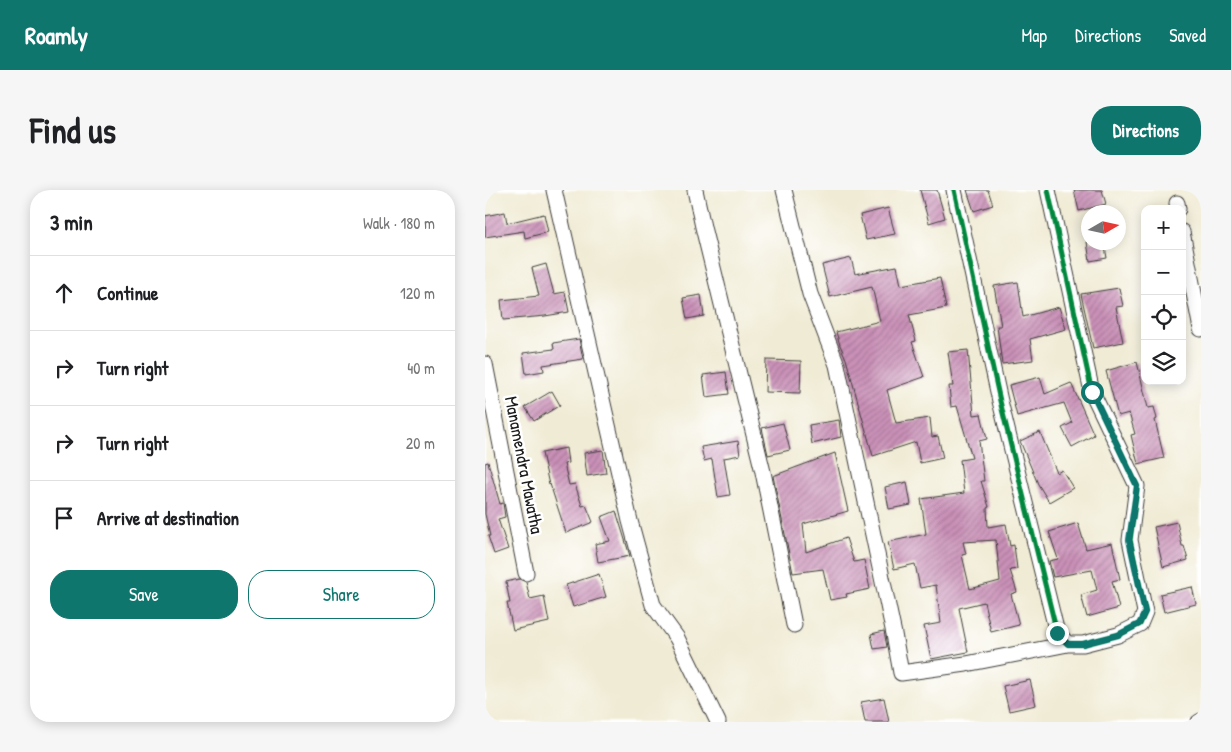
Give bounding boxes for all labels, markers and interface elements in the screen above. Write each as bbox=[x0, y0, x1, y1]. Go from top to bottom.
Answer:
text: Roamly bbox=[25, 19, 88, 51]
text: Map bbox=[1022, 23, 1047, 48]
text: Directions bbox=[1075, 23, 1141, 48]
text: Saved bbox=[1169, 23, 1206, 48]
button: Directions bbox=[1091, 106, 1201, 155]
text: Find us bbox=[30, 107, 116, 154]
north arrow bbox=[1081, 205, 1126, 250]
map controls bbox=[1141, 205, 1186, 385]
button: + bbox=[1141, 205, 1186, 250]
text: 3 min bbox=[50, 208, 93, 237]
text: Walk · 180 m bbox=[363, 212, 435, 234]
button: − bbox=[1141, 250, 1186, 295]
icon: ahead bbox=[50, 279, 78, 307]
text: Continue bbox=[97, 280, 158, 306]
text: 120 m bbox=[400, 282, 435, 304]
button: locate bbox=[1141, 295, 1186, 340]
button: layers bbox=[1141, 340, 1186, 385]
icon: right bbox=[50, 354, 78, 382]
text: Turn right bbox=[97, 355, 168, 381]
text: 40 m bbox=[407, 357, 435, 379]
route start bbox=[1081, 381, 1104, 404]
street label: Manamendra Mawatha bbox=[499, 394, 550, 536]
icon: right bbox=[50, 429, 78, 457]
text: Turn right bbox=[97, 430, 168, 456]
text: 20 m bbox=[406, 432, 435, 454]
icon: arrive bbox=[50, 504, 78, 532]
text: Arrive at destination bbox=[97, 505, 239, 531]
button: Save bbox=[50, 570, 238, 619]
button: Share bbox=[248, 570, 435, 619]
route end bbox=[1046, 622, 1069, 645]

